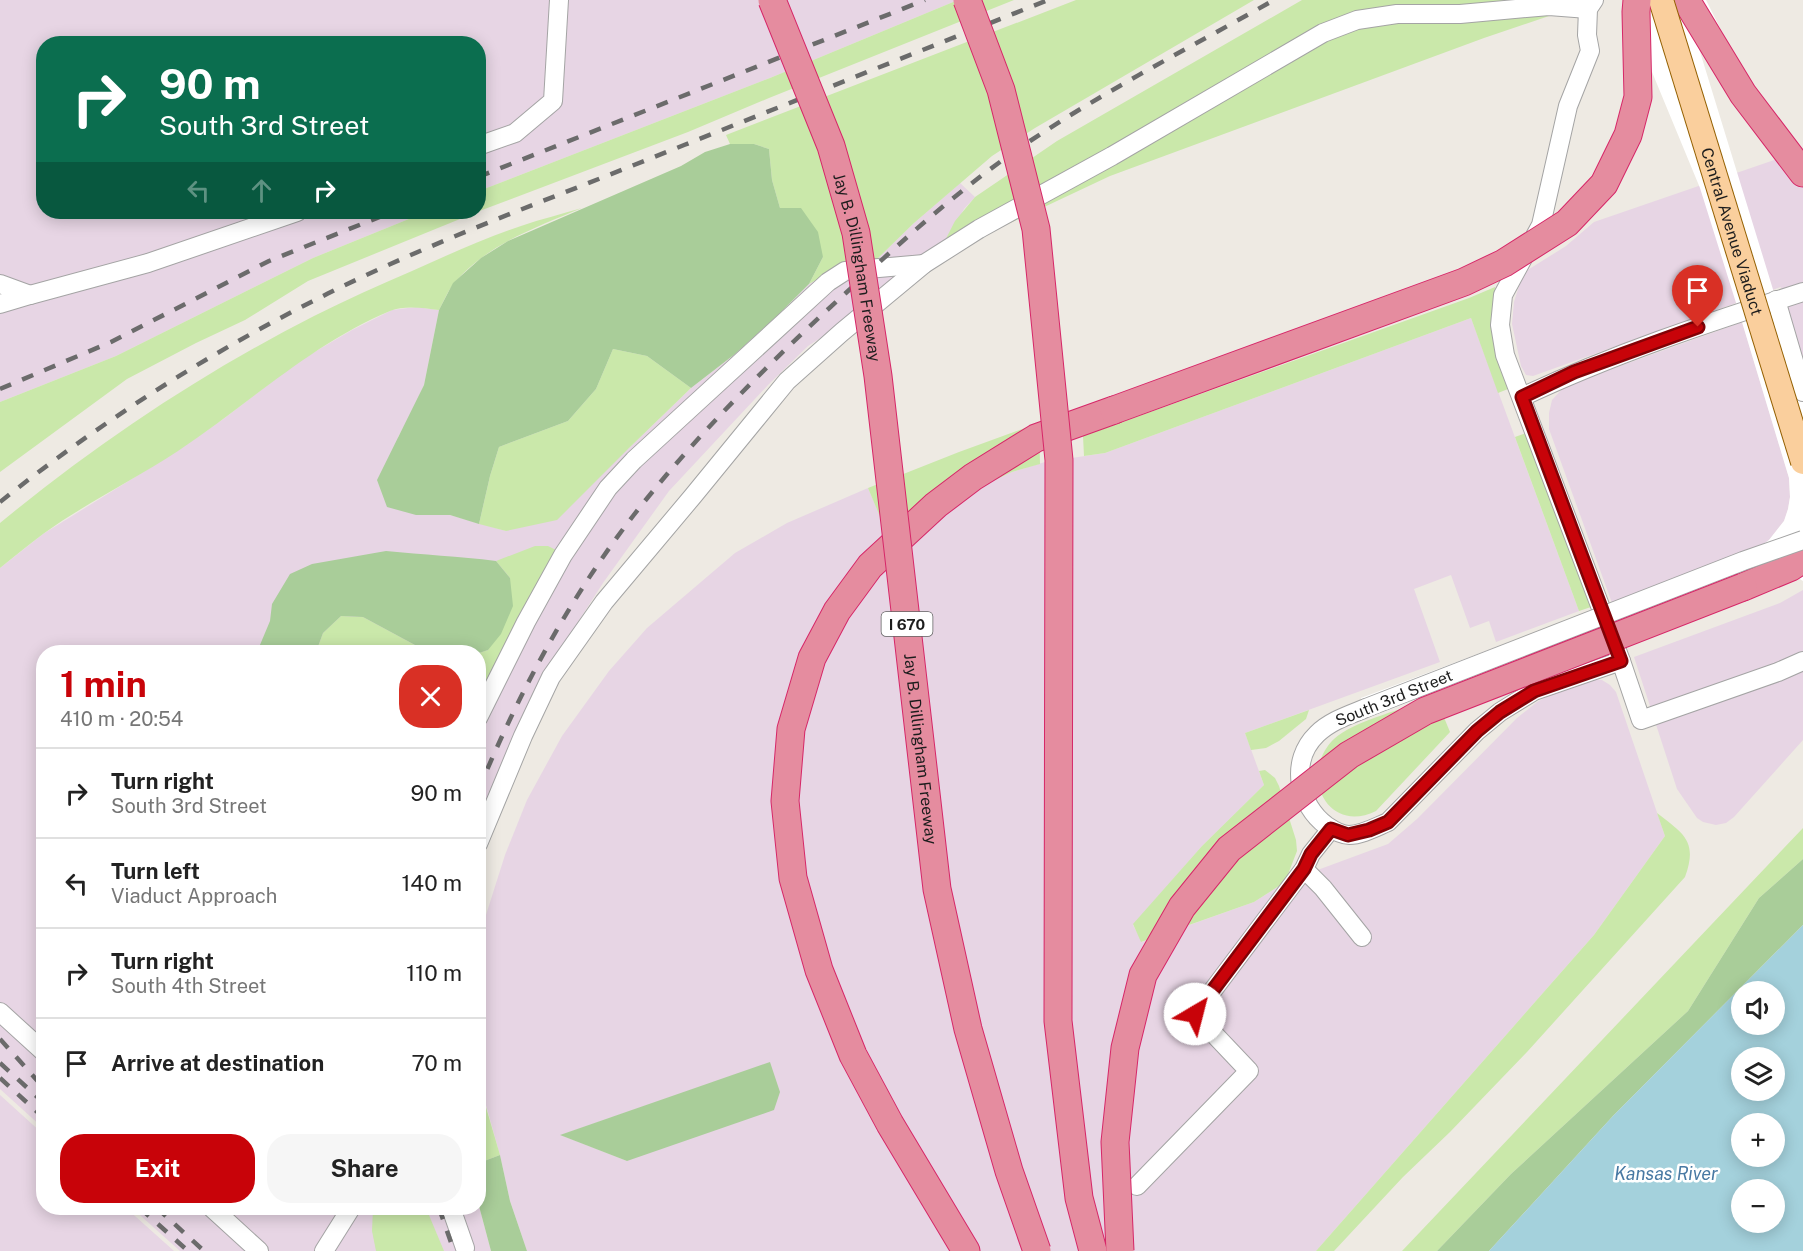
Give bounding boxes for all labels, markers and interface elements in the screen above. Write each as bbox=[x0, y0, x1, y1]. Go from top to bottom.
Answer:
text: 90 m bbox=[159, 59, 261, 108]
icon: right bbox=[60, 60, 138, 138]
text: South 3rd Street bbox=[159, 109, 370, 141]
street label: Central Avenue Viaduct bbox=[1697, 145, 1767, 317]
street label: Jay B. Dillingham Freeway bbox=[830, 171, 885, 363]
icon: left bbox=[182, 174, 215, 207]
icon: ahead bbox=[245, 174, 278, 207]
icon: right bbox=[308, 174, 341, 207]
pin bbox=[1672, 265, 1723, 327]
icon: arrive bbox=[1681, 274, 1714, 307]
road number: I 670 bbox=[882, 612, 932, 636]
street label: Jay B. Dillingham Freeway bbox=[900, 652, 941, 846]
text: 1 min bbox=[60, 663, 147, 705]
button: close bbox=[399, 665, 462, 728]
street label: South 3rd Street bbox=[1333, 666, 1455, 730]
text: 410 m · 20:54 bbox=[60, 707, 183, 731]
text: Turn right bbox=[111, 768, 214, 794]
icon: right bbox=[60, 777, 93, 810]
text: 90 m bbox=[411, 780, 462, 806]
text: South 3rd Street bbox=[111, 794, 267, 818]
text: Turn left bbox=[111, 858, 200, 884]
icon: left bbox=[60, 867, 93, 900]
text: 140 m bbox=[401, 870, 462, 896]
text: Viaduct Approach bbox=[111, 884, 277, 908]
text: Turn right bbox=[111, 948, 214, 974]
icon: right bbox=[60, 957, 93, 990]
text: 110 m bbox=[406, 960, 462, 986]
text: South 4th Street bbox=[111, 974, 267, 998]
map controls bbox=[1731, 981, 1785, 1233]
button: sound bbox=[1731, 981, 1785, 1035]
position arrow bbox=[1163, 982, 1227, 1046]
icon: arrive bbox=[60, 1047, 93, 1080]
button: layers bbox=[1731, 1047, 1785, 1101]
text: Arrive at destination bbox=[111, 1050, 324, 1076]
text: 70 m bbox=[411, 1050, 462, 1076]
button: + bbox=[1731, 1113, 1785, 1167]
button: Exit bbox=[60, 1134, 255, 1203]
button: Share bbox=[267, 1134, 462, 1203]
water label: Kansas River bbox=[1614, 1163, 1718, 1184]
button: − bbox=[1731, 1179, 1785, 1233]

